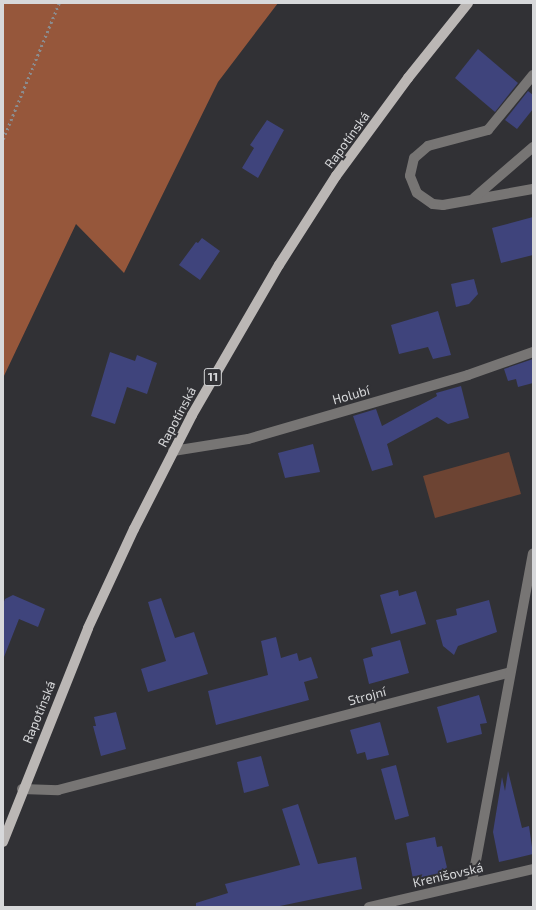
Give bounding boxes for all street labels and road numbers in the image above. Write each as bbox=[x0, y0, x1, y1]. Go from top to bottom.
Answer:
street label: Rapotínská bbox=[321, 109, 373, 171]
road number: 11 bbox=[203, 367, 223, 387]
street label: Holubí bbox=[331, 382, 371, 408]
street label: Rapotínská bbox=[155, 384, 199, 450]
street label: Rapotínská bbox=[19, 678, 59, 746]
street label: Strojní bbox=[346, 683, 388, 709]
street label: Krenišovská bbox=[411, 859, 485, 891]

